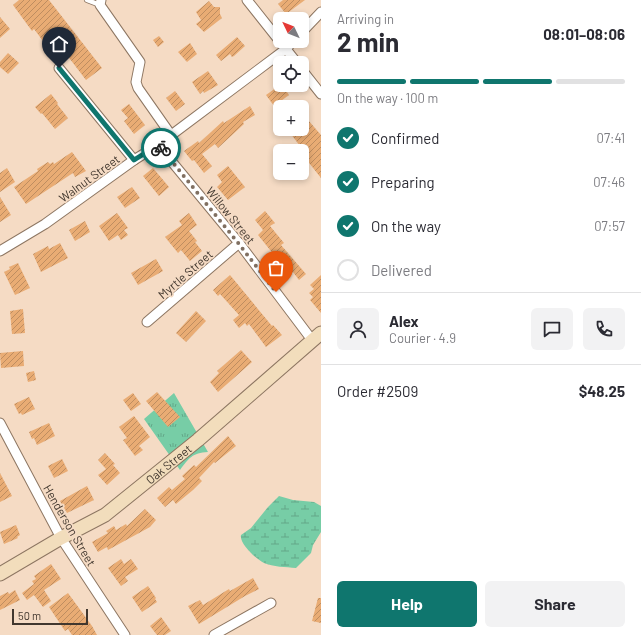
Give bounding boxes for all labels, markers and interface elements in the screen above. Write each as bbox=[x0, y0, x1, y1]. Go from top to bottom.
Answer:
text: Arriving in bbox=[337, 11, 394, 27]
north arrow bbox=[273, 12, 309, 48]
map controls bbox=[273, 12, 309, 180]
text: 08:01–08:06 bbox=[543, 25, 625, 43]
text: 2 min bbox=[337, 26, 399, 57]
pin bbox=[42, 27, 76, 68]
icon: home bbox=[48, 33, 70, 55]
button: locate bbox=[273, 56, 309, 92]
text: On the way · 100 m bbox=[337, 90, 438, 106]
button: + bbox=[273, 100, 309, 136]
icon: check bbox=[337, 127, 359, 149]
courier bbox=[141, 128, 181, 168]
text: Confirmed bbox=[371, 129, 439, 147]
text: 07:41 bbox=[597, 130, 625, 146]
icon: bike bbox=[150, 137, 172, 159]
button: − bbox=[273, 144, 309, 180]
street label: Walnut Street bbox=[56, 151, 122, 205]
icon: check bbox=[337, 171, 359, 193]
text: Preparing bbox=[371, 173, 435, 191]
text: 07:46 bbox=[593, 174, 625, 190]
street label: Willow Street bbox=[204, 184, 258, 246]
icon: check bbox=[337, 215, 359, 237]
text: On the way bbox=[371, 217, 441, 235]
text: 07:57 bbox=[594, 218, 625, 234]
street label: Myrtle Street bbox=[155, 247, 215, 301]
pin bbox=[259, 251, 293, 292]
icon: bag bbox=[265, 257, 287, 279]
text: Delivered bbox=[371, 261, 432, 279]
button: person bbox=[337, 308, 379, 350]
button: chat bbox=[531, 308, 573, 350]
button: phone bbox=[583, 308, 625, 350]
text: Alex bbox=[389, 312, 419, 330]
text: Courier · 4.9 bbox=[389, 330, 456, 346]
text: Order #2509 bbox=[337, 382, 418, 400]
text: $48.25 bbox=[579, 382, 625, 400]
street label: Oak Street bbox=[143, 441, 194, 486]
street label: Henderson Street bbox=[41, 482, 99, 568]
button: Help bbox=[337, 581, 477, 627]
button: Share bbox=[485, 581, 625, 627]
scale bar bbox=[12, 607, 88, 626]
text: 50 m bbox=[18, 609, 41, 622]

